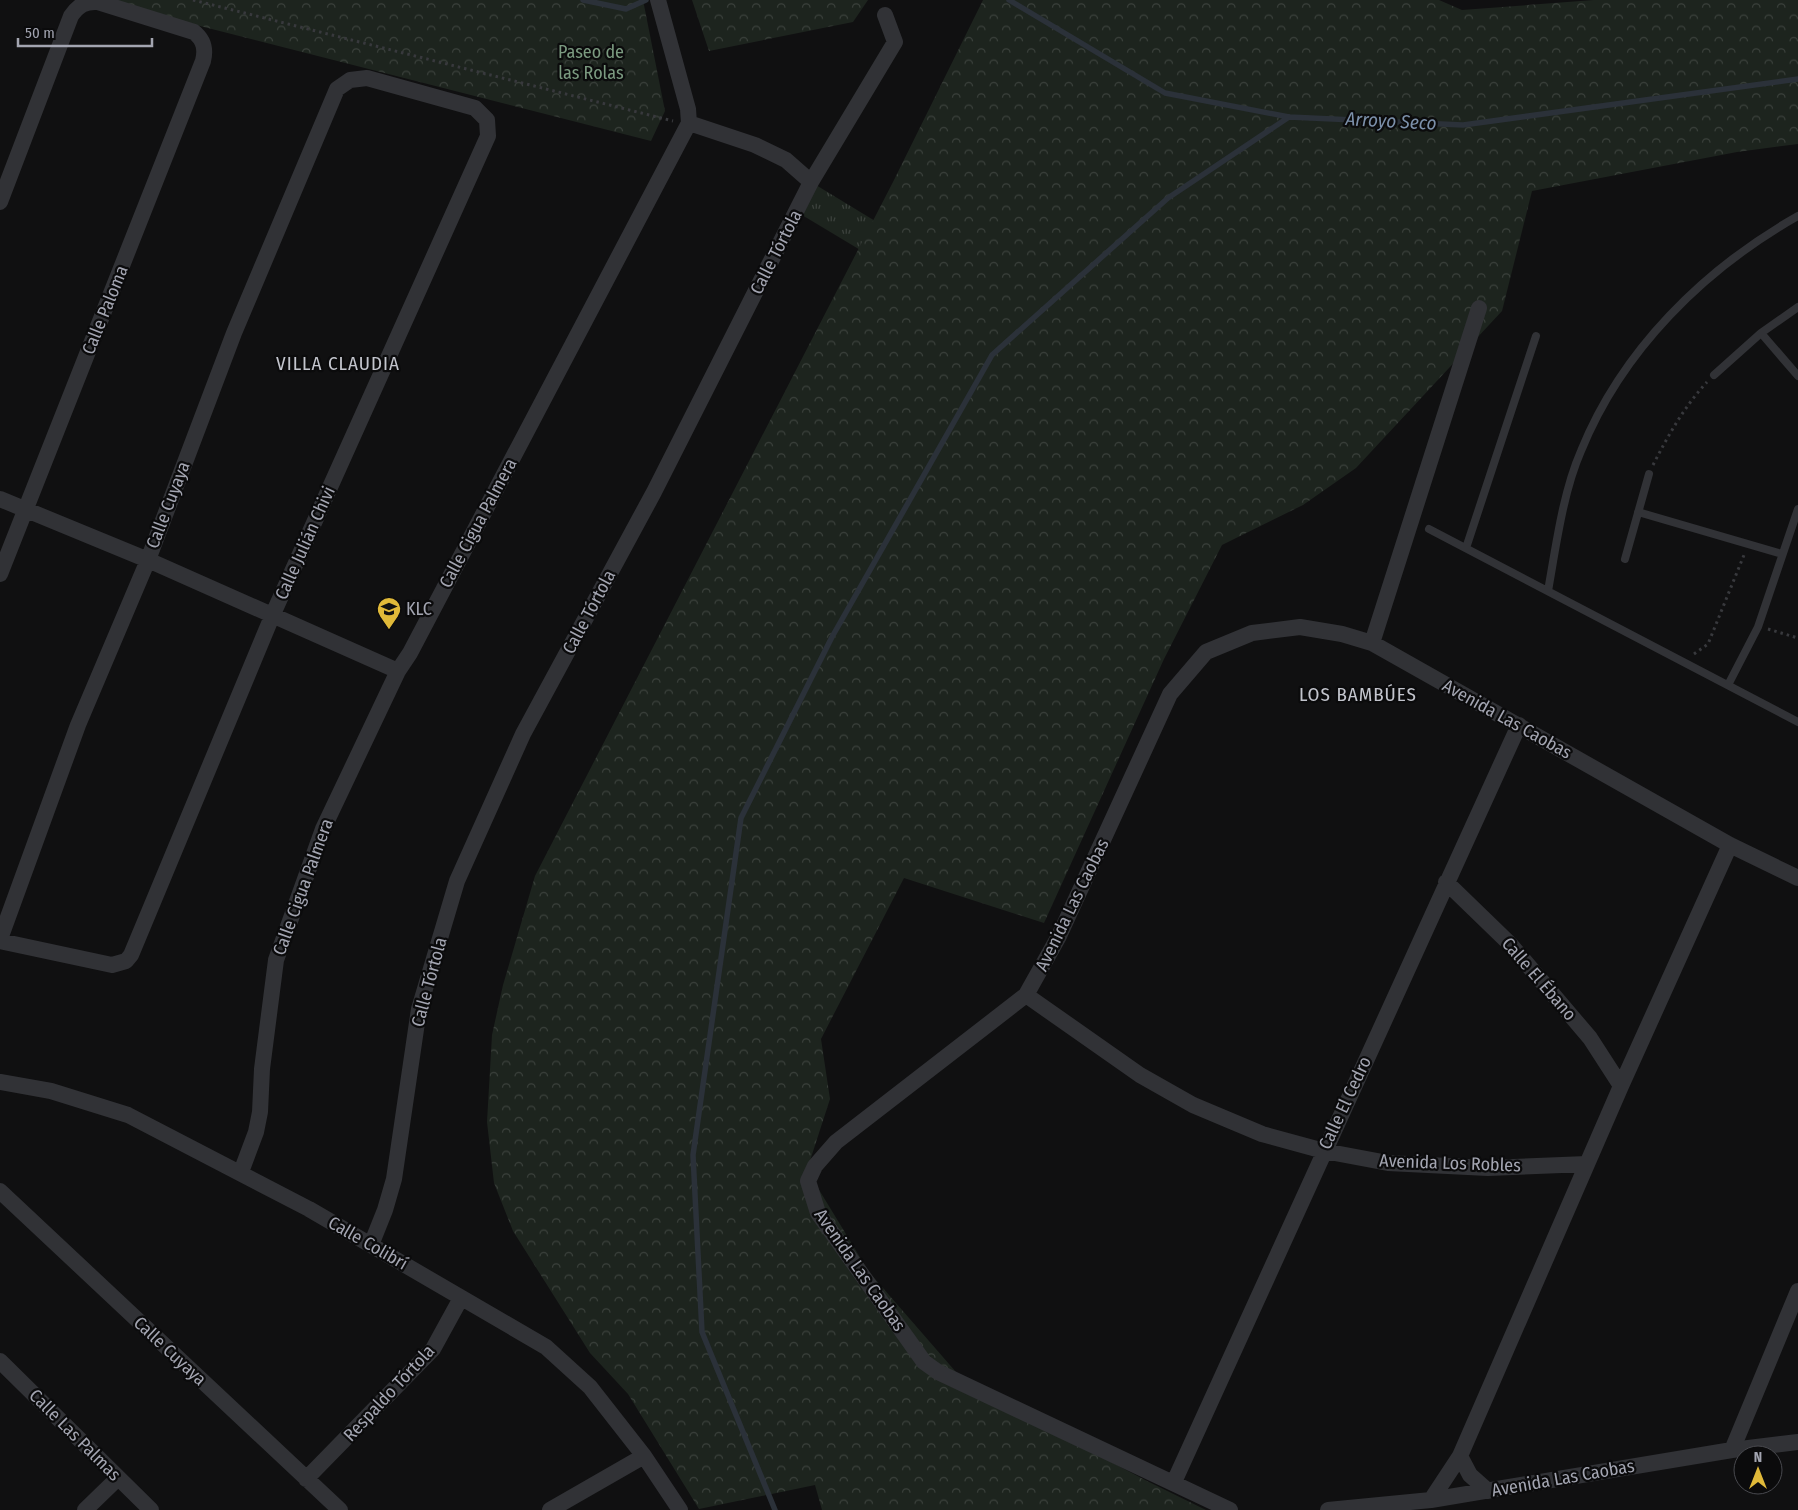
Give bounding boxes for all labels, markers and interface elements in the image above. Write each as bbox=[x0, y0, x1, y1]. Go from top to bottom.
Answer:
scale bar bbox=[18, 15, 151, 47]
text: 50 m bbox=[25, 24, 55, 42]
park label: Paseo de las Rolas bbox=[558, 41, 624, 84]
water label: Arroyo Seco bbox=[1344, 107, 1437, 135]
street label: Calle Tórtola bbox=[745, 206, 807, 298]
street label: Calle Paloma bbox=[77, 262, 133, 358]
district label: VILLA CLAUDIA bbox=[276, 352, 400, 375]
street label: Calle Cigua Palmera bbox=[435, 454, 522, 592]
street label: Calle Cuyaya bbox=[141, 458, 195, 552]
street label: Calle Julián Chivi bbox=[270, 483, 340, 603]
street label: Calle Tórtola bbox=[558, 566, 620, 658]
school or university icon: KLC bbox=[376, 596, 402, 630]
place label: KLC bbox=[406, 598, 432, 620]
street label: Avenida Las Caobas bbox=[1438, 674, 1576, 764]
district label: LOS BAMBÚES bbox=[1299, 683, 1417, 706]
street label: Calle Cigua Palmera bbox=[268, 816, 338, 958]
street label: Avenida Las Caobas bbox=[1030, 835, 1114, 975]
street label: Calle El Ébano bbox=[1497, 932, 1582, 1025]
street label: Calle Tórtola bbox=[406, 935, 452, 1029]
street label: Calle El Cedro bbox=[1314, 1053, 1376, 1153]
street label: Avenida Los Robles bbox=[1379, 1150, 1522, 1176]
street label: Avenida Las Caobas bbox=[810, 1204, 911, 1336]
street label: Calle Colibrí bbox=[324, 1211, 412, 1275]
street label: Calle Cuyaya bbox=[129, 1312, 211, 1390]
street label: Respaldo Tórtola bbox=[339, 1340, 439, 1446]
street label: Calle Las Palmas bbox=[25, 1385, 126, 1486]
north arrow bbox=[1733, 1445, 1783, 1495]
text: N bbox=[1754, 1449, 1762, 1466]
street label: Avenida Las Caobas bbox=[1490, 1455, 1636, 1501]

